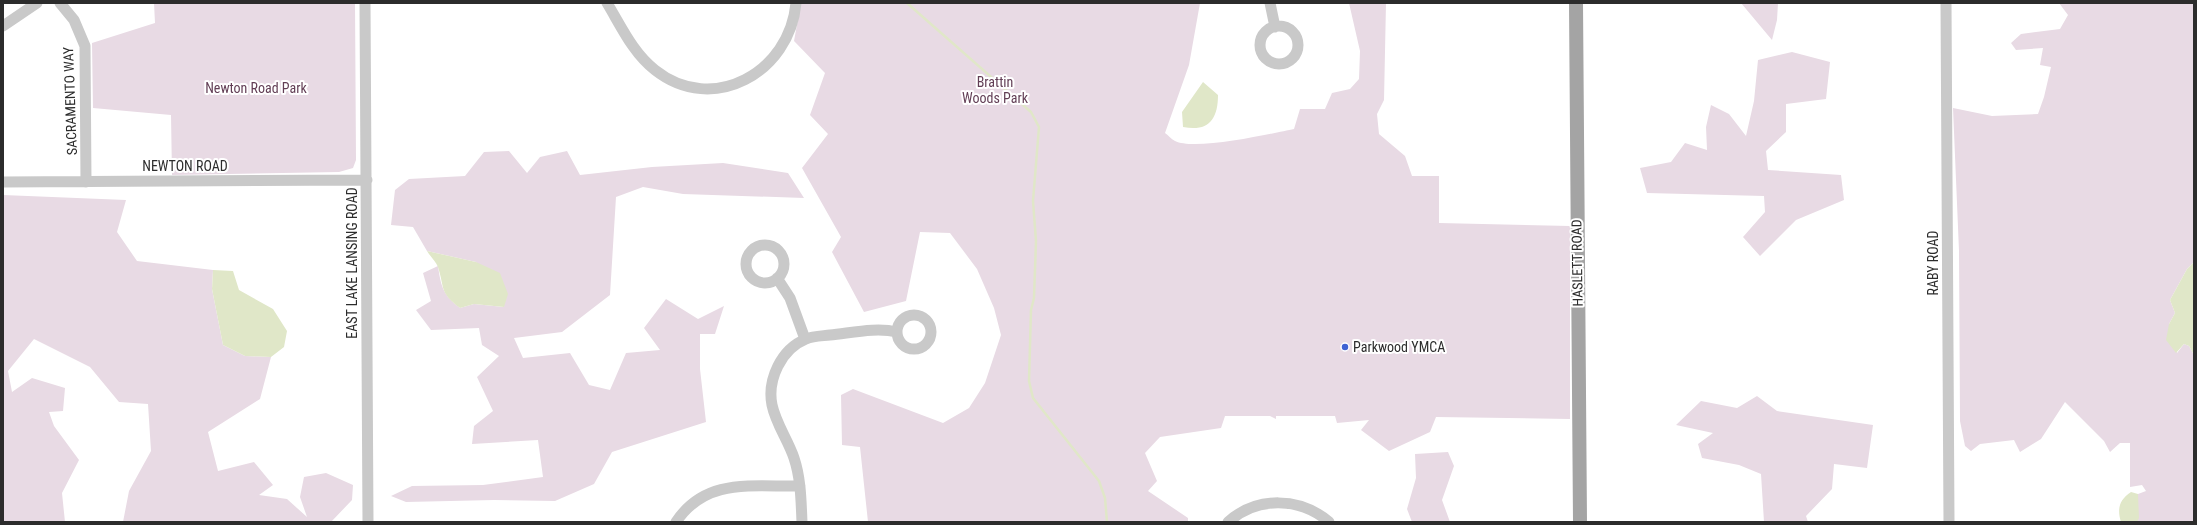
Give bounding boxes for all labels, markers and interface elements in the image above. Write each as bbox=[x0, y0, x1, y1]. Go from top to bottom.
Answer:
street label: SACRAMENTO WAY bbox=[60, 46, 80, 156]
park label: Brattin Woods Park bbox=[962, 74, 1029, 106]
park label: Newton Road Park bbox=[205, 80, 308, 96]
street label: NEWTON ROAD bbox=[142, 158, 228, 174]
street label: EAST LAKE LANSING ROAD bbox=[344, 187, 360, 339]
street label: HASLETT ROAD bbox=[1568, 219, 1586, 307]
street label: RABY ROAD bbox=[1925, 230, 1941, 296]
place label: Parkwood YMCA bbox=[1353, 339, 1445, 355]
marker: Parkwood YMCA bbox=[1340, 342, 1350, 352]

